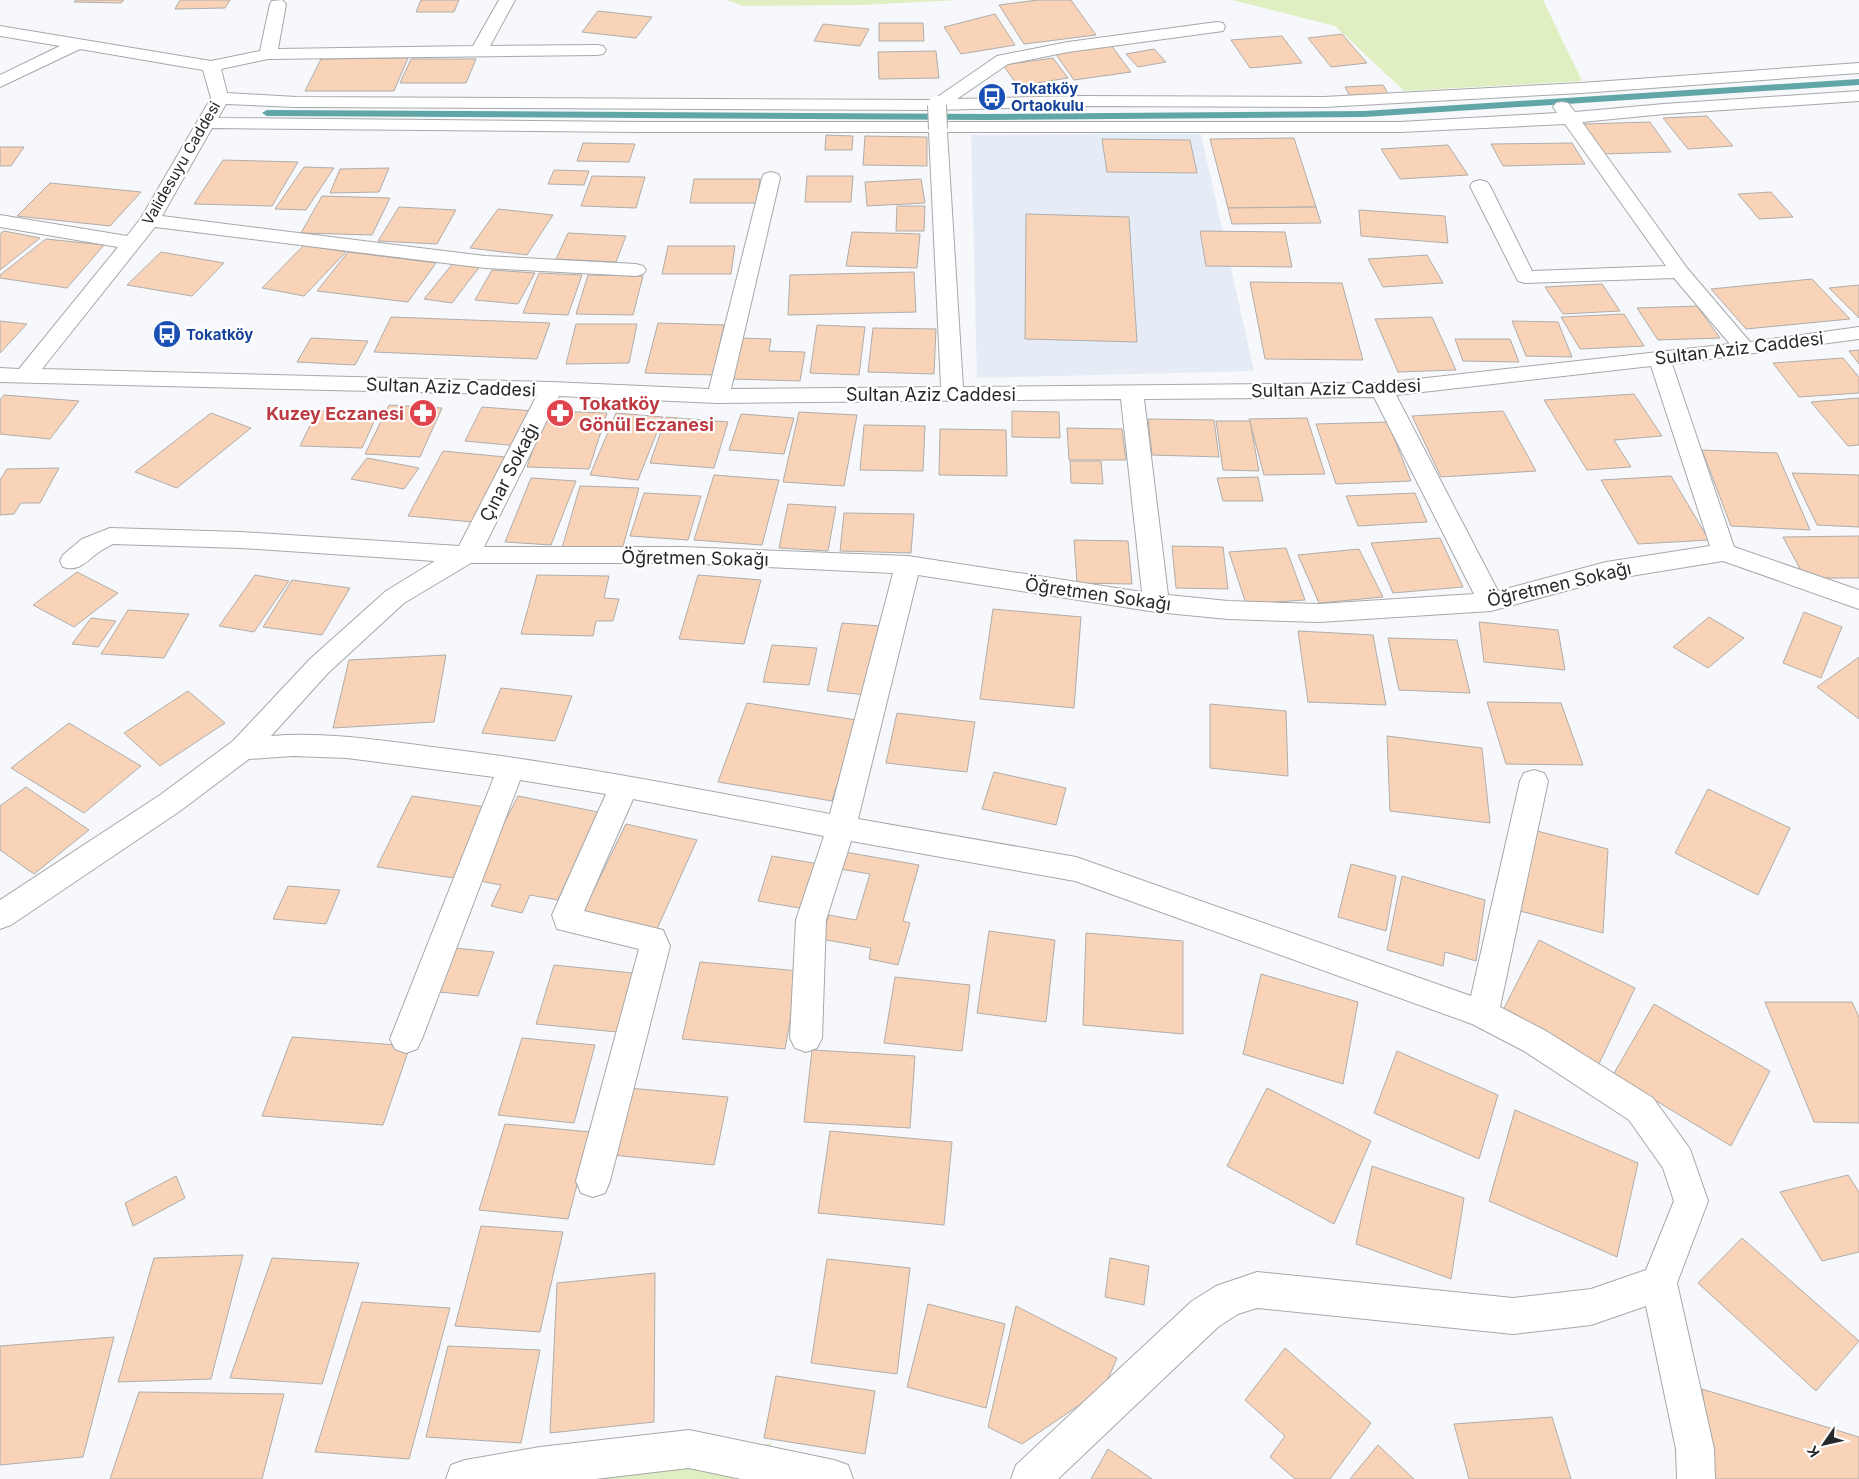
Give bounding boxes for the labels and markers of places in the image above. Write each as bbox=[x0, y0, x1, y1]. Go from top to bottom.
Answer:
place label: Tokatköy Ortaokulu bbox=[1011, 79, 1084, 115]
bus stop icon: Tokatköy Ortaokulu bbox=[977, 82, 1007, 112]
bus stop icon: Tokatköy bbox=[152, 319, 182, 349]
place label: Tokatköy bbox=[186, 325, 253, 344]
place label: Tokatköy Gönül Eczanesi bbox=[579, 393, 714, 435]
pharmacy icon: Kuzey Eczanesi bbox=[408, 398, 438, 428]
pharmacy icon: Tokatköy Gönül Eczanesi bbox=[545, 398, 575, 428]
place label: Kuzey Eczanesi bbox=[266, 403, 404, 424]

